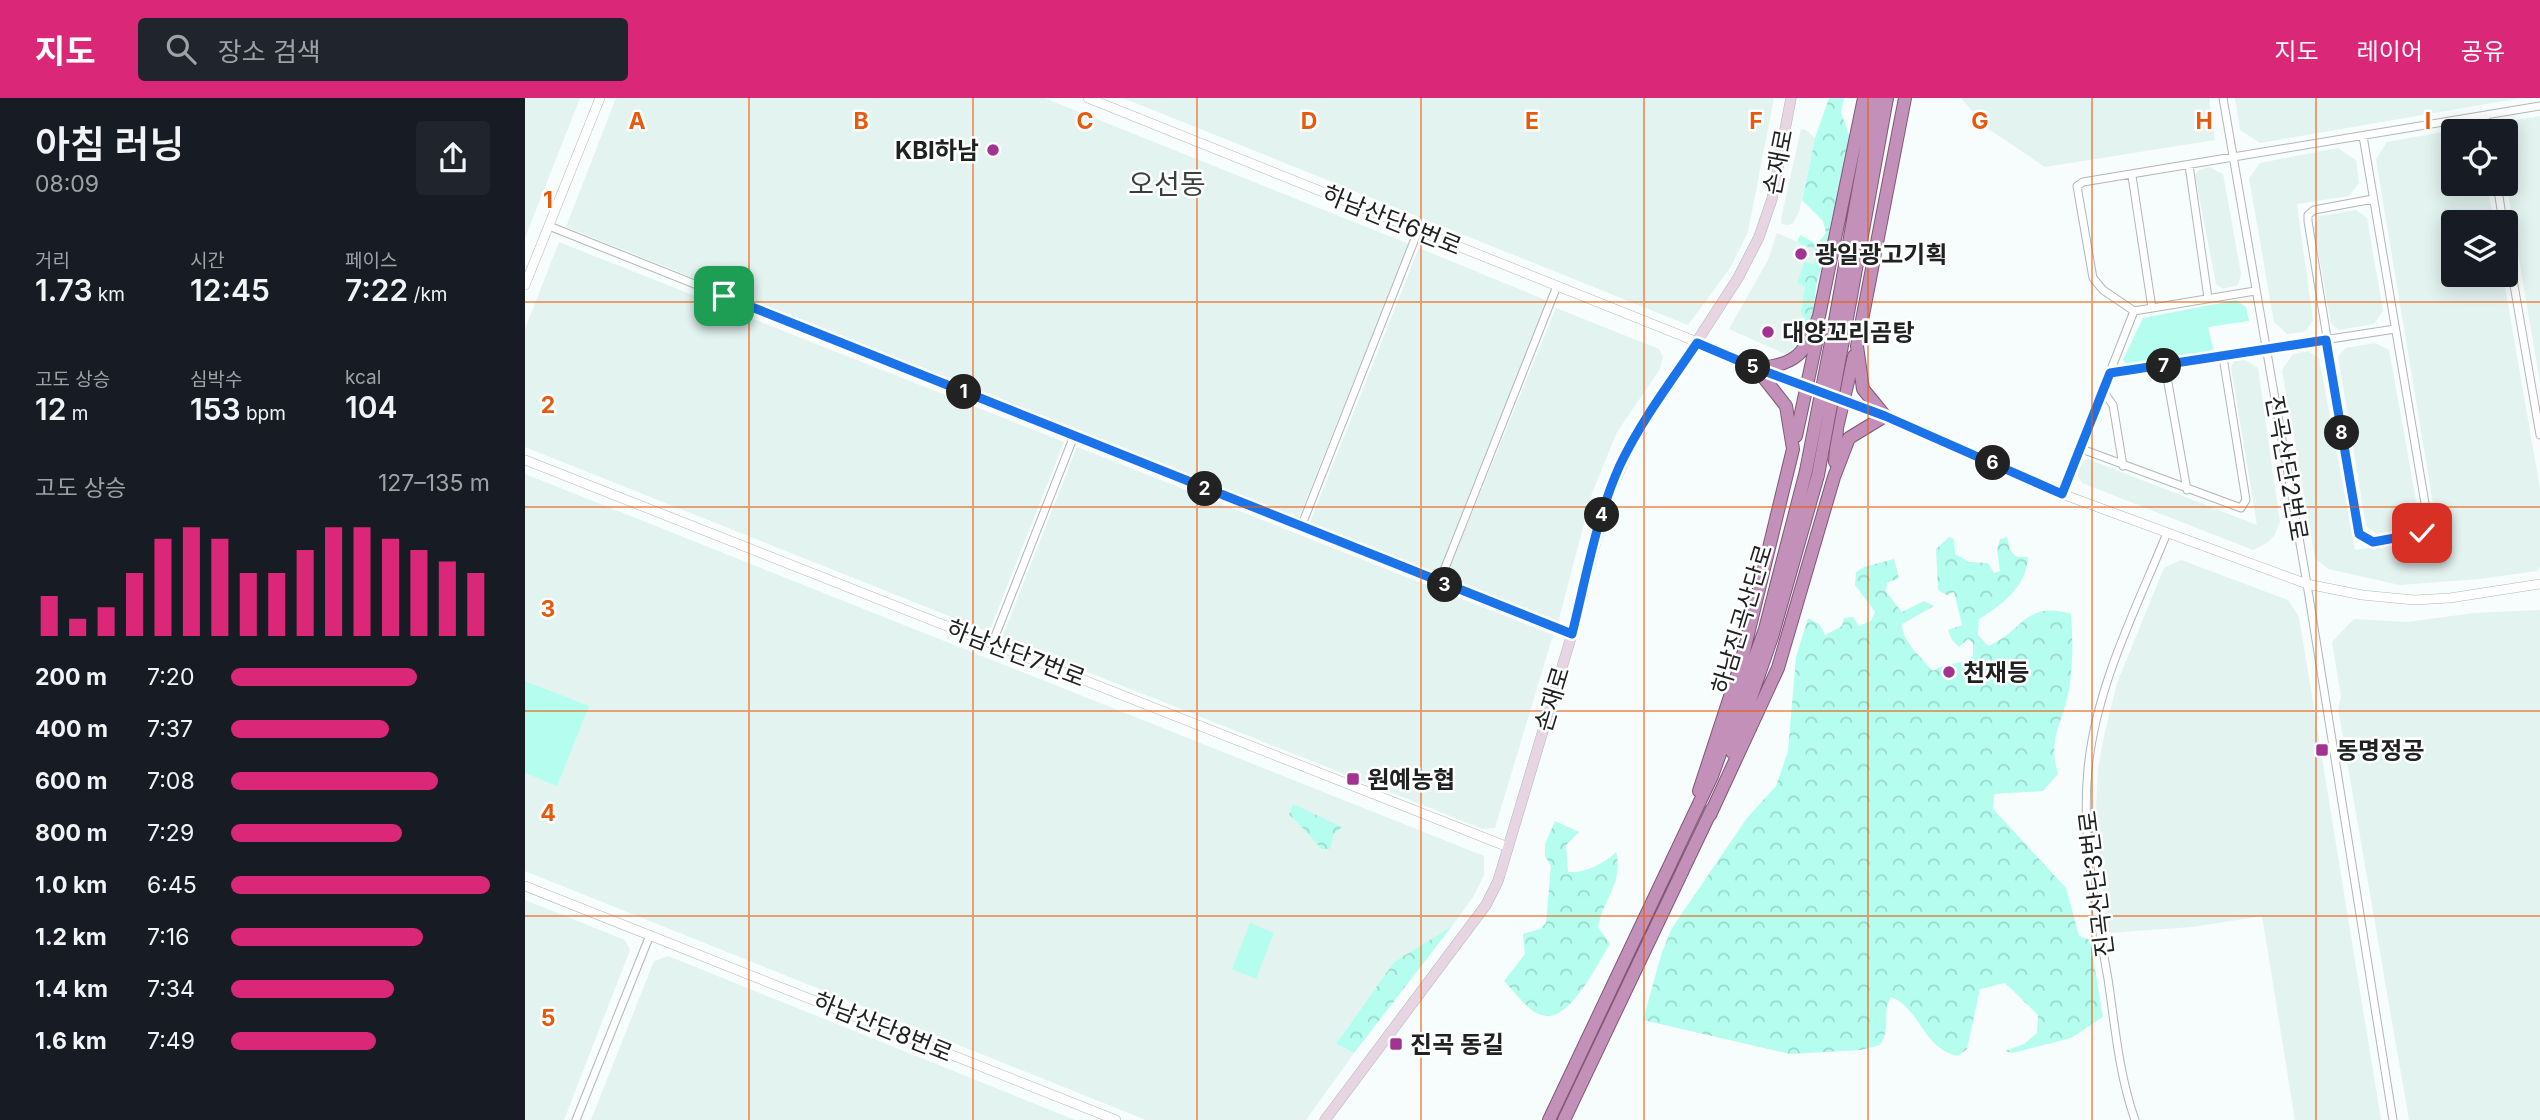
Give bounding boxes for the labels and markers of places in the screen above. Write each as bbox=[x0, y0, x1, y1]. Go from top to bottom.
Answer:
place label: KBI하남 bbox=[895, 136, 979, 165]
marker: KBI하남 bbox=[985, 142, 1001, 158]
place label: 광일광고기획 bbox=[1815, 240, 1947, 269]
marker: 광일광고기획 bbox=[1793, 246, 1809, 262]
pin bbox=[694, 266, 754, 326]
place label: 대양꼬리곰탕 bbox=[1782, 318, 1914, 347]
marker: 대양꼬리곰탕 bbox=[1760, 324, 1776, 340]
pin: 7 bbox=[2147, 348, 2181, 384]
pin: 5 bbox=[1735, 350, 1771, 384]
pin: 1 bbox=[947, 374, 982, 410]
pin: 8 bbox=[2325, 416, 2359, 450]
pin: 6 bbox=[1975, 446, 2011, 480]
pin: 2 bbox=[1187, 472, 1223, 506]
pin: 4 bbox=[1585, 498, 1619, 532]
pin bbox=[2392, 503, 2452, 563]
pin: 3 bbox=[1427, 568, 1462, 602]
place label: 천재등 bbox=[1963, 658, 2029, 687]
marker: 천재등 bbox=[1941, 664, 1957, 680]
place label: 동명정공 bbox=[2336, 736, 2424, 765]
marker: 동명정공 bbox=[2314, 742, 2330, 758]
place label: 원예농협 bbox=[1367, 765, 1455, 794]
marker: 원예농협 bbox=[1345, 771, 1361, 787]
place label: 진곡 동길 bbox=[1410, 1030, 1504, 1059]
marker: 진곡 동길 bbox=[1388, 1036, 1404, 1052]

